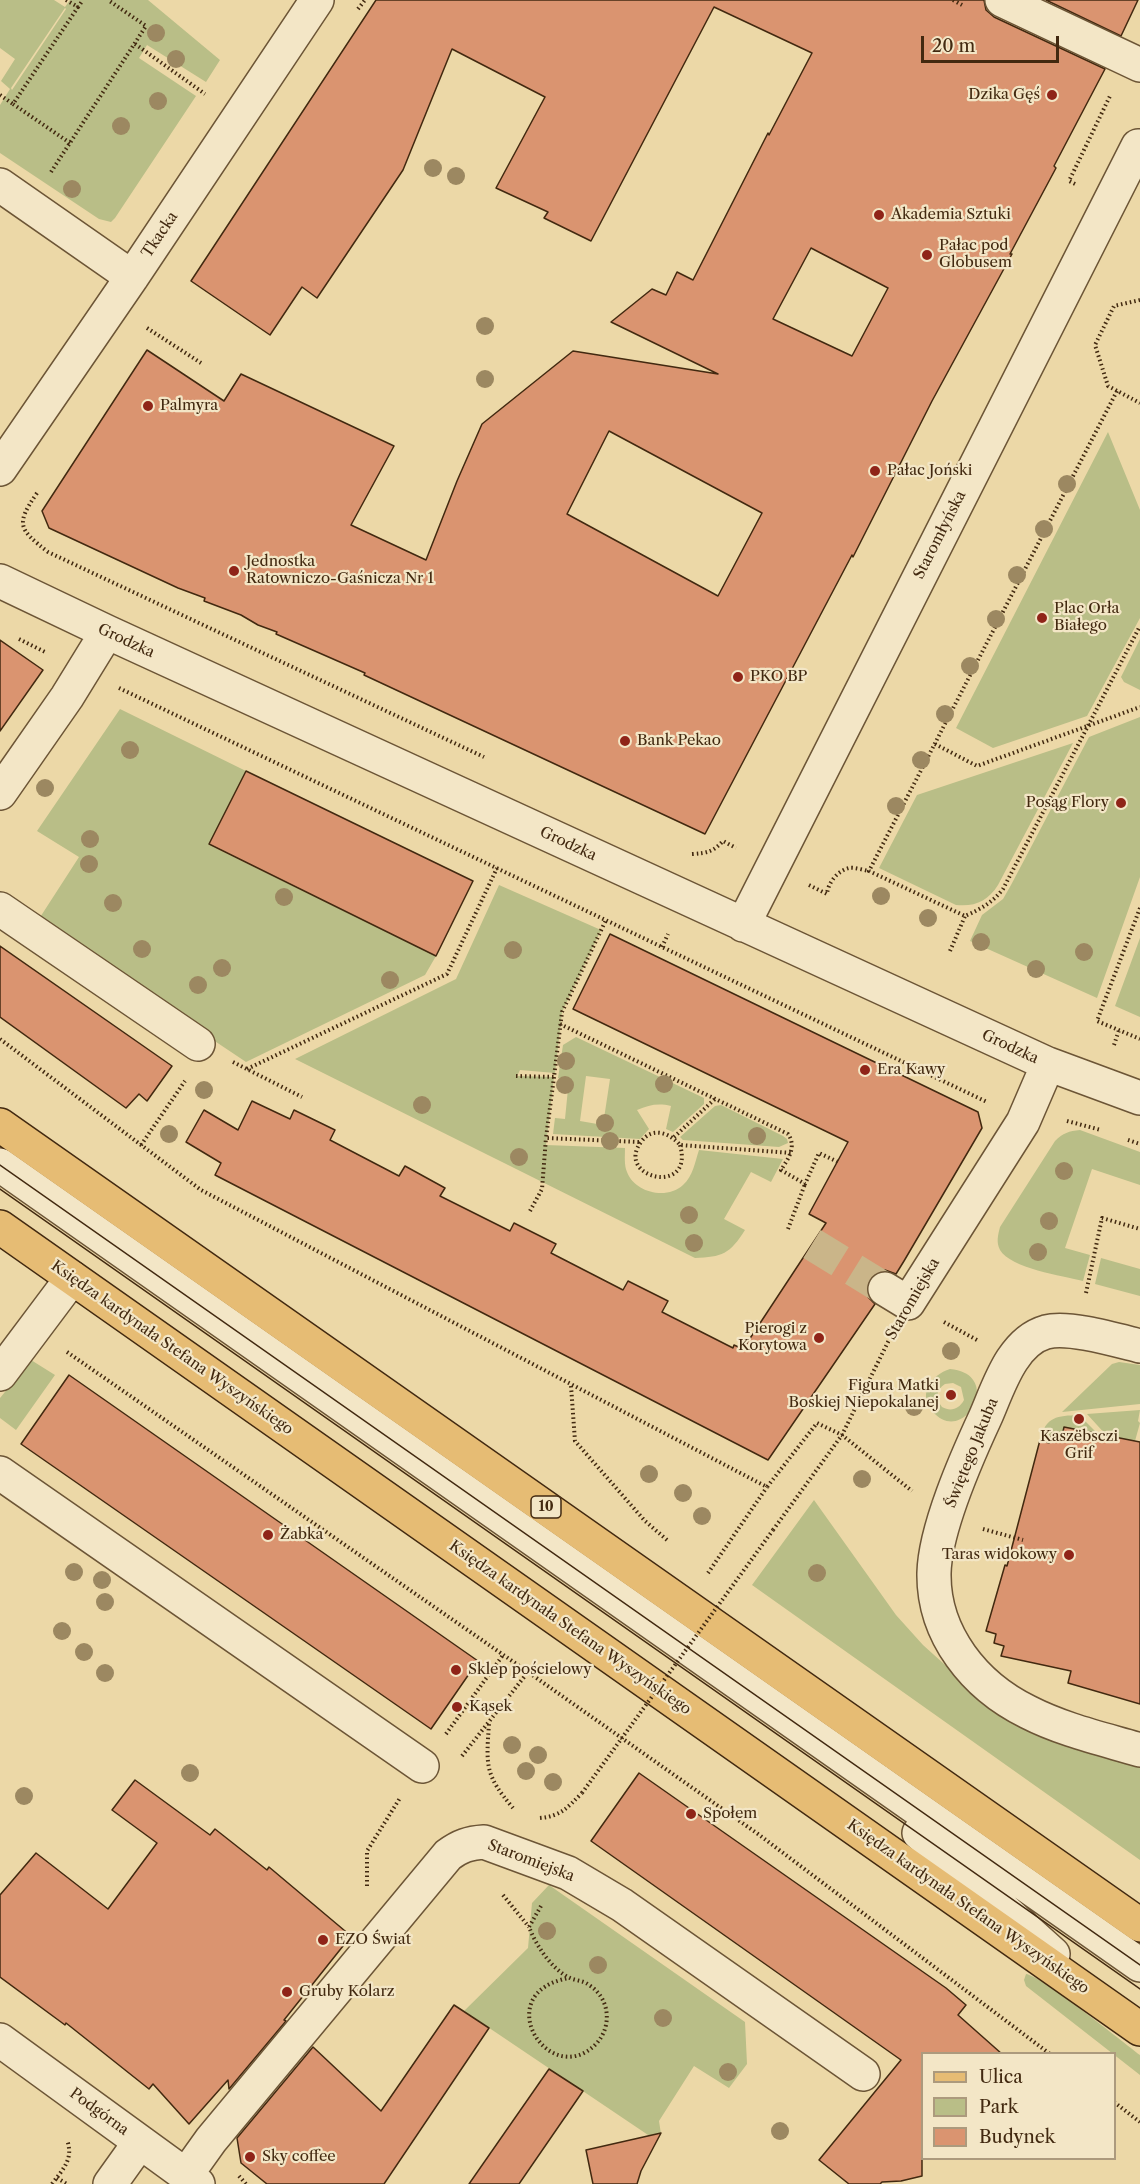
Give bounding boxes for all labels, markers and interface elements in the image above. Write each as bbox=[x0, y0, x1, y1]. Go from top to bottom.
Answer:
scale bar bbox=[924, 24, 1062, 62]
text: 20 m bbox=[932, 35, 975, 57]
place label: Dzika Gęś bbox=[968, 86, 1040, 104]
marker: Dzika Gęś bbox=[1045, 88, 1059, 102]
place label: Akademia Sztuki bbox=[891, 206, 1011, 224]
marker: Akademia Sztuki bbox=[872, 208, 886, 222]
street label: Tkacka bbox=[138, 209, 182, 261]
place label: Pałac pod Globusem bbox=[939, 237, 1012, 272]
marker: Pałac pod Globusem bbox=[920, 248, 934, 262]
place label: Palmyra bbox=[160, 397, 218, 415]
marker: Palmyra bbox=[141, 399, 155, 413]
place label: Pałac Joński bbox=[887, 462, 972, 480]
marker: Pałac Joński bbox=[868, 464, 882, 478]
street label: Staromłyńska bbox=[910, 488, 970, 582]
place label: Jednostka Ratowniczo-Gaśnicza Nr 1 bbox=[246, 553, 434, 588]
marker: Jednostka Ratowniczo-Gaśnicza Nr 1 bbox=[227, 564, 241, 578]
place label: Plac Orła Białego bbox=[1054, 600, 1119, 635]
marker: Plac Orła Białego bbox=[1035, 611, 1049, 625]
street label: Grodzka bbox=[95, 620, 157, 662]
place label: PKO BP bbox=[750, 668, 807, 686]
marker: PKO BP bbox=[731, 670, 745, 684]
place label: Bank Pekao bbox=[637, 732, 721, 750]
marker: Bank Pekao bbox=[618, 734, 632, 748]
place label: Posąg Flory bbox=[1026, 794, 1109, 812]
marker: Posąg Flory bbox=[1114, 796, 1128, 810]
street label: Grodzka bbox=[537, 823, 599, 865]
street label: Grodzka bbox=[979, 1026, 1041, 1068]
place label: Era Kawy bbox=[877, 1061, 945, 1079]
marker: Era Kawy bbox=[858, 1063, 872, 1077]
street label: Staromiejska bbox=[882, 1255, 944, 1343]
street label: Księdza kardynała Stefana Wyszyńskiego bbox=[47, 1257, 297, 1439]
place label: Pierogi z Korytowa bbox=[738, 1320, 807, 1355]
marker: Pierogi z Korytowa bbox=[812, 1331, 826, 1345]
place label: Figura Matki Boskiej Niepokalanej bbox=[789, 1377, 939, 1412]
marker: Figura Matki Boskiej Niepokalanej bbox=[944, 1388, 958, 1402]
street label: Świętego Jakuba bbox=[942, 1395, 1002, 1511]
marker: Kaszëbsczi Grif bbox=[1072, 1412, 1086, 1426]
place label: Kaszëbsczi Grif bbox=[1040, 1428, 1118, 1463]
road number: 10 bbox=[531, 1496, 561, 1518]
place label: Żabka bbox=[280, 1526, 323, 1544]
marker: Żabka bbox=[261, 1528, 275, 1542]
street label: Księdza kardynała Stefana Wyszyńskiego bbox=[445, 1537, 695, 1719]
place label: Taras widokowy bbox=[942, 1546, 1057, 1564]
marker: Taras widokowy bbox=[1062, 1548, 1076, 1562]
place label: Sklep pościelowy bbox=[468, 1661, 592, 1679]
marker: Sklep pościelowy bbox=[449, 1663, 463, 1677]
place label: Kąsek bbox=[469, 1698, 512, 1716]
marker: Kąsek bbox=[450, 1700, 464, 1714]
place label: Społem bbox=[703, 1805, 757, 1823]
marker: Społem bbox=[684, 1807, 698, 1821]
street label: Księdza kardynała Stefana Wyszyńskiego bbox=[843, 1816, 1093, 1998]
street label: Staromiejska bbox=[485, 1836, 577, 1886]
place label: EZO Świat bbox=[335, 1931, 411, 1949]
marker: EZO Świat bbox=[316, 1933, 330, 1947]
place label: Gruby Kolarz bbox=[299, 1983, 394, 2001]
marker: Gruby Kolarz bbox=[280, 1985, 294, 1999]
legend bbox=[921, 2052, 1116, 2160]
text: Ulica bbox=[979, 2066, 1023, 2088]
street label: Podgórna bbox=[66, 2085, 132, 2139]
text: Park bbox=[979, 2096, 1018, 2118]
text: Budynek bbox=[979, 2126, 1055, 2148]
place label: Sky coffee bbox=[262, 2148, 336, 2166]
marker: Sky coffee bbox=[243, 2150, 257, 2164]

